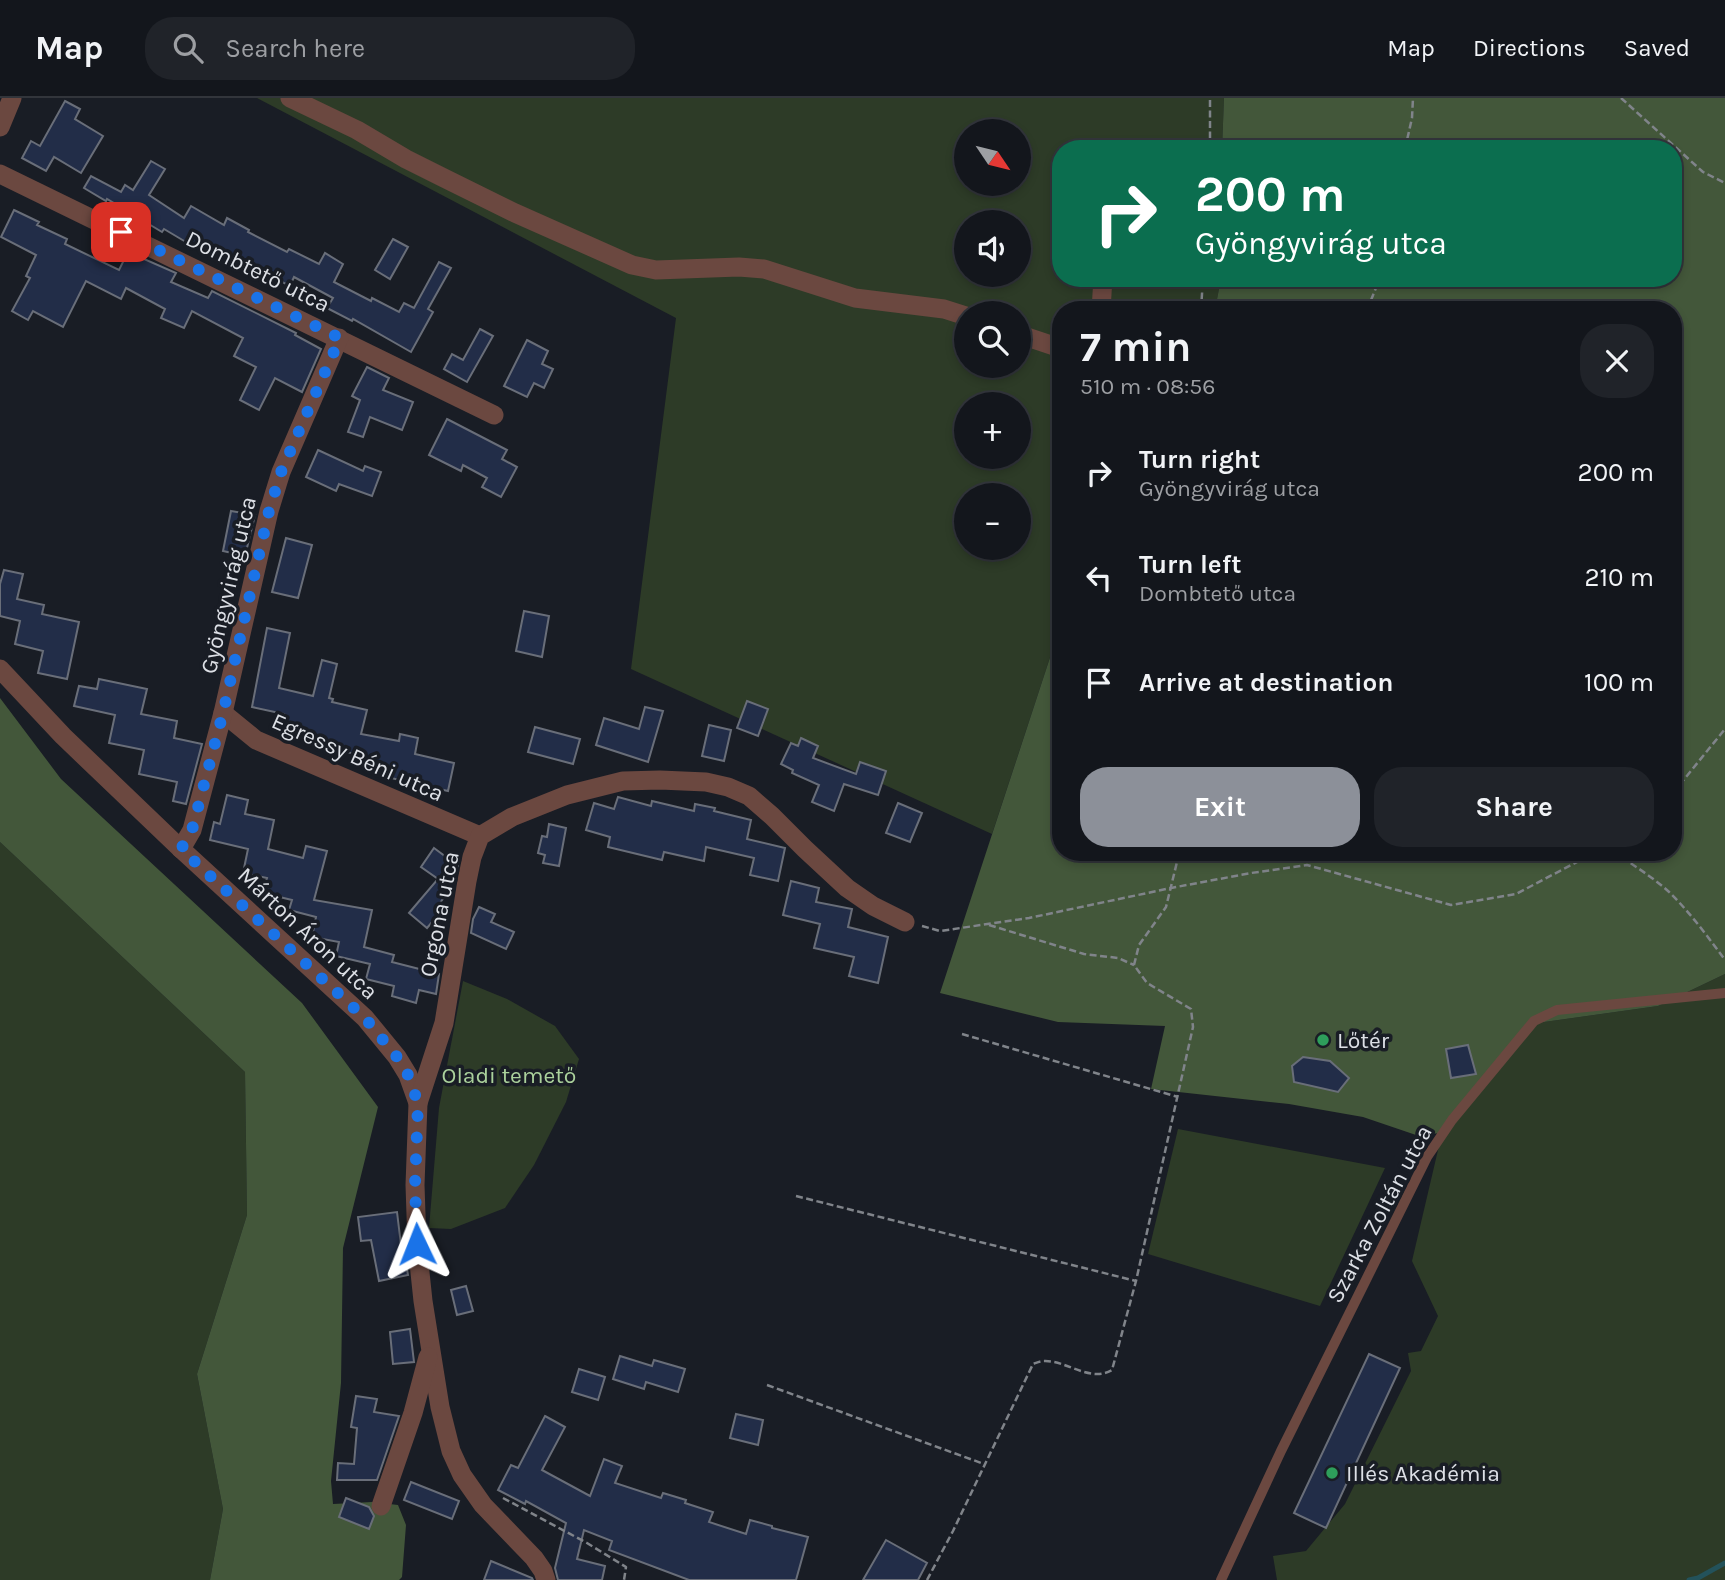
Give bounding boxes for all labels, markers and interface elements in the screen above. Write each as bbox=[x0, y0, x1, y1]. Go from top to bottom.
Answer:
search box bbox=[145, 17, 635, 80]
text: Map bbox=[35, 29, 103, 67]
icon: search bbox=[169, 29, 207, 67]
text: Search here bbox=[225, 33, 365, 64]
text: Map bbox=[1387, 34, 1435, 62]
text: Directions bbox=[1473, 34, 1586, 62]
text: Saved bbox=[1624, 34, 1690, 62]
north arrow bbox=[954, 119, 1031, 196]
map controls bbox=[954, 119, 1031, 560]
text: 200 m bbox=[1195, 166, 1346, 223]
icon: right bbox=[1080, 168, 1171, 259]
pin bbox=[91, 202, 151, 262]
button: sound bbox=[954, 210, 1031, 287]
icon: arrive bbox=[102, 213, 140, 251]
street label: Dombtető utca bbox=[181, 225, 334, 318]
text: Gyöngyvirág utca bbox=[1195, 225, 1447, 262]
button: search bbox=[954, 301, 1031, 378]
text: 7 min bbox=[1080, 322, 1191, 372]
button: close bbox=[1580, 324, 1654, 398]
text: 510 m · 08:56 bbox=[1080, 373, 1215, 400]
button: + bbox=[954, 392, 1031, 469]
text: Turn right bbox=[1139, 444, 1260, 475]
icon: right bbox=[1080, 454, 1118, 492]
text: 200 m bbox=[1578, 457, 1654, 488]
text: Gyöngyvirág utca bbox=[1139, 475, 1320, 502]
button: − bbox=[954, 483, 1031, 560]
street label: Gyöngyvirág utca bbox=[195, 494, 262, 676]
text: Turn left bbox=[1139, 549, 1241, 580]
icon: left bbox=[1080, 559, 1118, 597]
text: 210 m bbox=[1584, 562, 1654, 593]
text: Dombtető utca bbox=[1139, 580, 1296, 607]
icon: arrive bbox=[1080, 664, 1118, 702]
text: Arrive at destination bbox=[1139, 667, 1393, 698]
text: 100 m bbox=[1584, 667, 1654, 698]
street label: Egressy Béni utca bbox=[268, 707, 448, 807]
button: Exit bbox=[1080, 767, 1360, 847]
button: Share bbox=[1374, 767, 1654, 847]
street label: Orgona utca bbox=[414, 849, 465, 979]
street label: Márton Áron utca bbox=[232, 862, 383, 1005]
place label: Lőtér bbox=[1337, 1027, 1390, 1054]
marker: Lőtér bbox=[1315, 1032, 1331, 1048]
park label: Oladi temető bbox=[442, 1062, 576, 1089]
street label: Szarka Zoltán utca bbox=[1321, 1121, 1438, 1308]
position arrow bbox=[380, 1207, 454, 1281]
place label: Illés Akadémia bbox=[1346, 1460, 1500, 1487]
marker: Illés Akadémia bbox=[1324, 1465, 1340, 1481]

